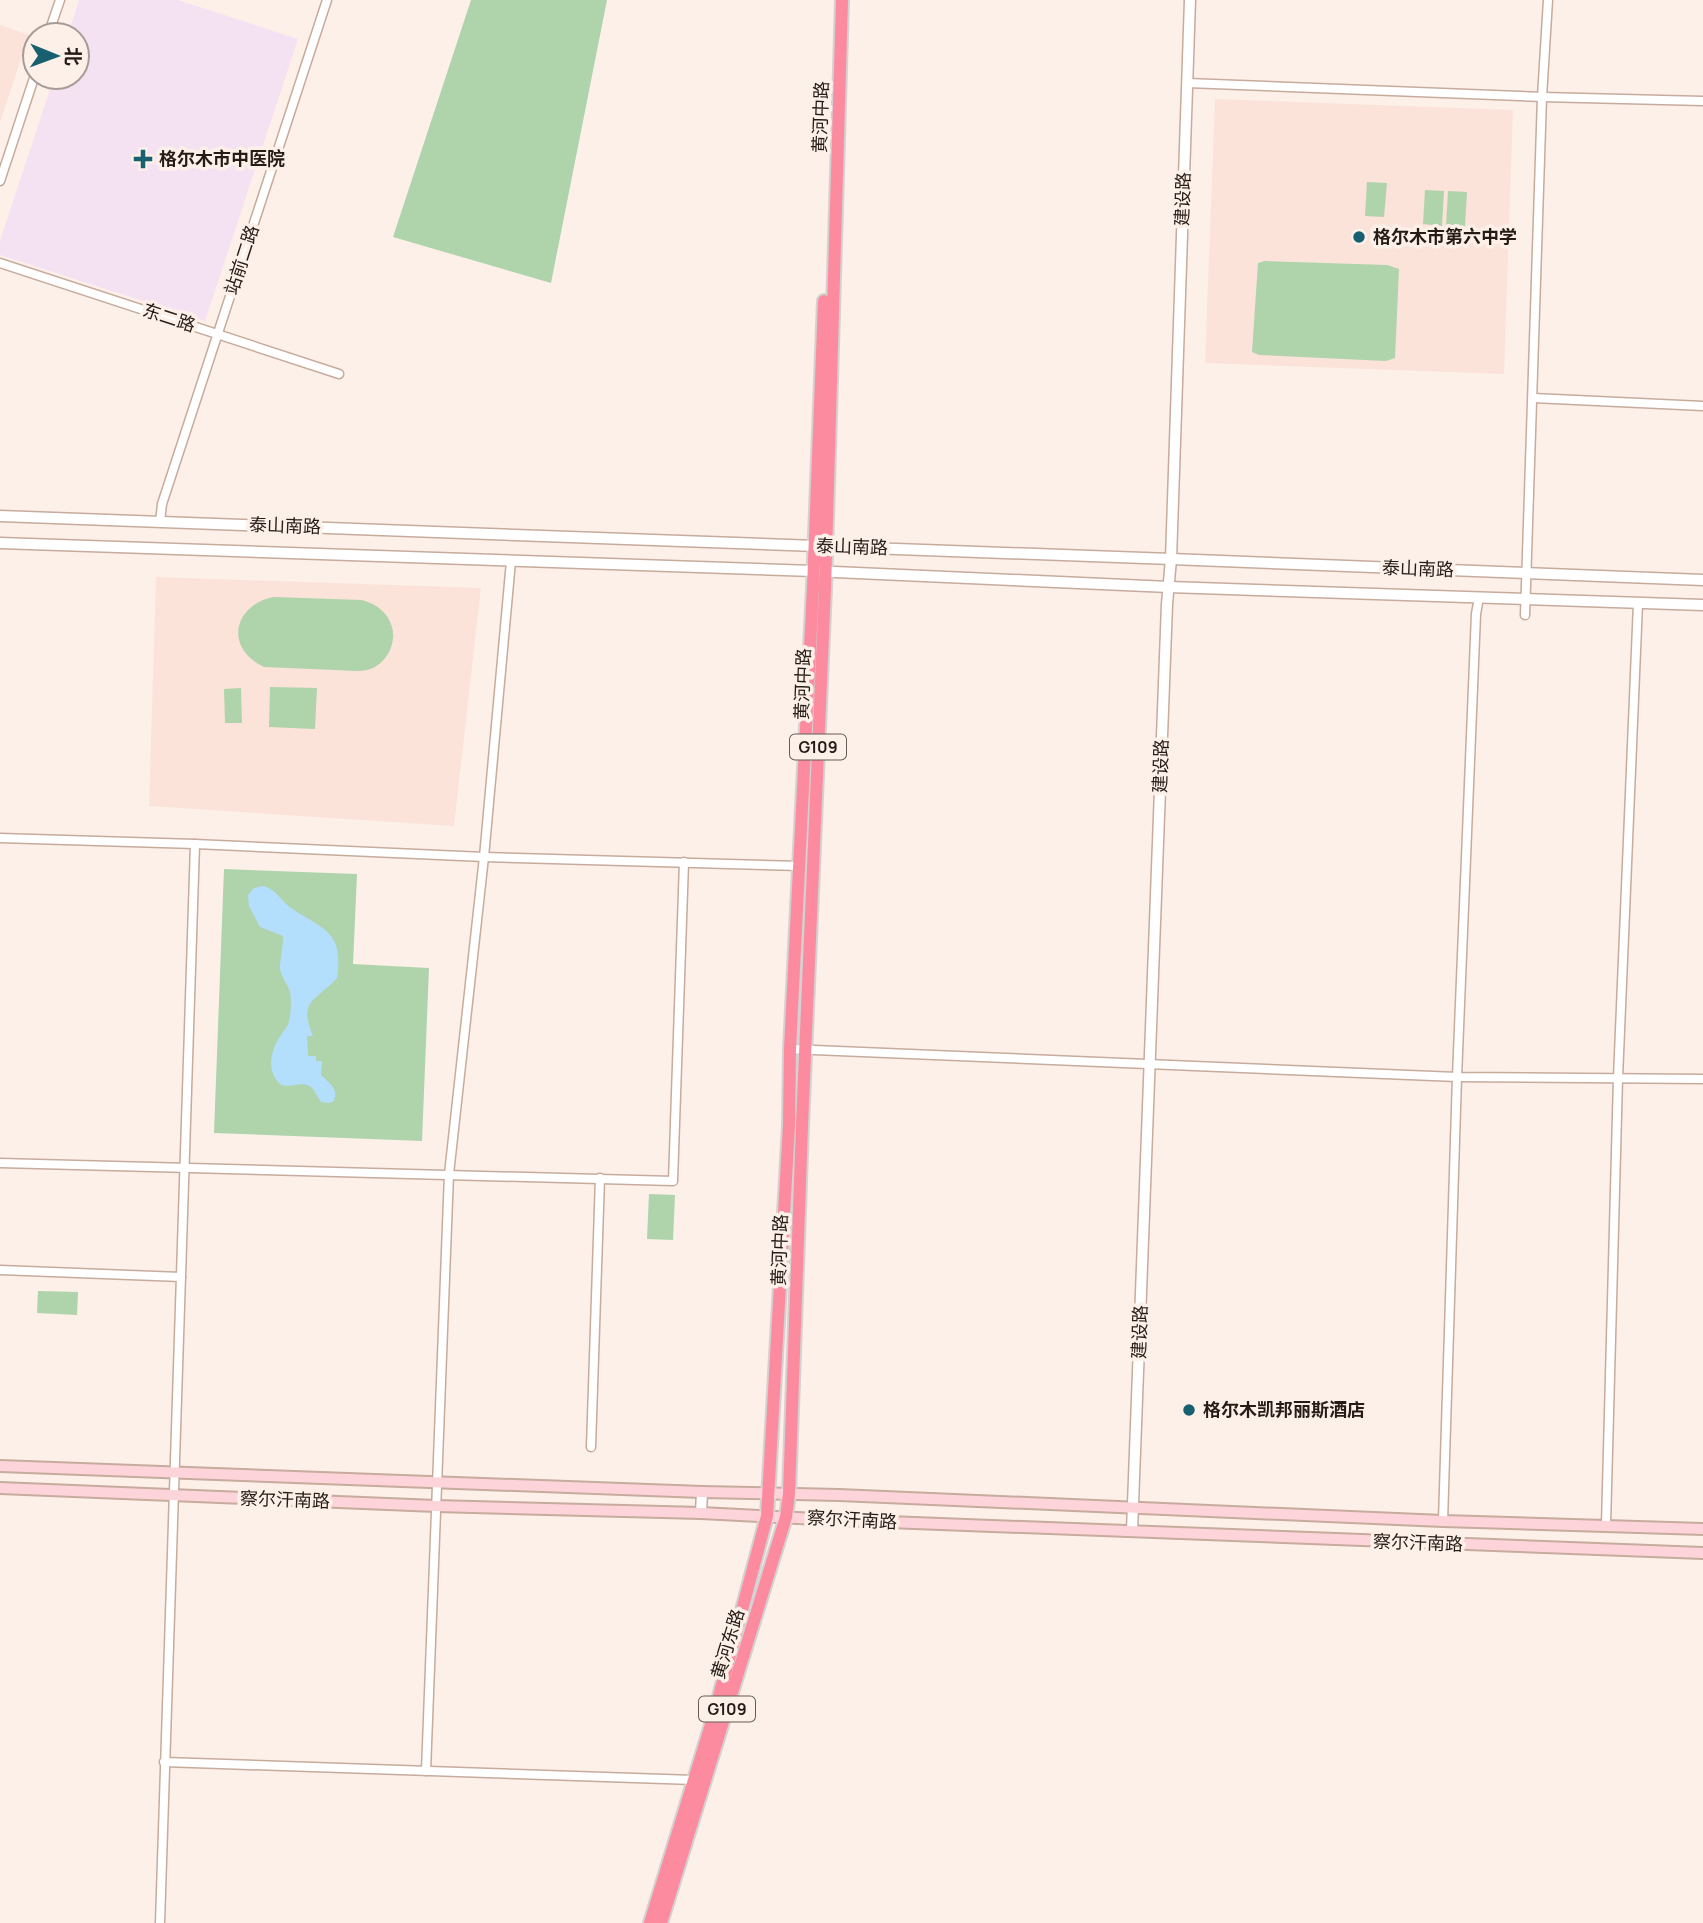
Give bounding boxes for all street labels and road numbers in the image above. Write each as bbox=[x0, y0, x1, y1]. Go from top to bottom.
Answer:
street label: 黄河中路 bbox=[807, 81, 833, 153]
street label: 建设路 bbox=[1169, 172, 1195, 226]
street label: 站前二路 bbox=[219, 222, 264, 298]
street label: 东二路 bbox=[140, 297, 199, 337]
street label: 泰山南路 bbox=[249, 512, 321, 538]
street label: 泰山南路 bbox=[816, 533, 888, 559]
street label: 泰山南路 bbox=[1382, 555, 1454, 581]
street label: 黄河中路 bbox=[789, 648, 815, 720]
road number: G109 bbox=[790, 734, 846, 760]
street label: 建设路 bbox=[1147, 739, 1173, 793]
street label: 黄河中路 bbox=[766, 1214, 792, 1286]
street label: 建设路 bbox=[1126, 1305, 1152, 1359]
street label: 察尔汗南路 bbox=[240, 1485, 330, 1513]
street label: 察尔汗南路 bbox=[806, 1505, 898, 1533]
street label: 察尔汗南路 bbox=[1373, 1528, 1463, 1556]
street label: 黄河东路 bbox=[705, 1606, 749, 1682]
road number: G109 bbox=[699, 1696, 755, 1722]

